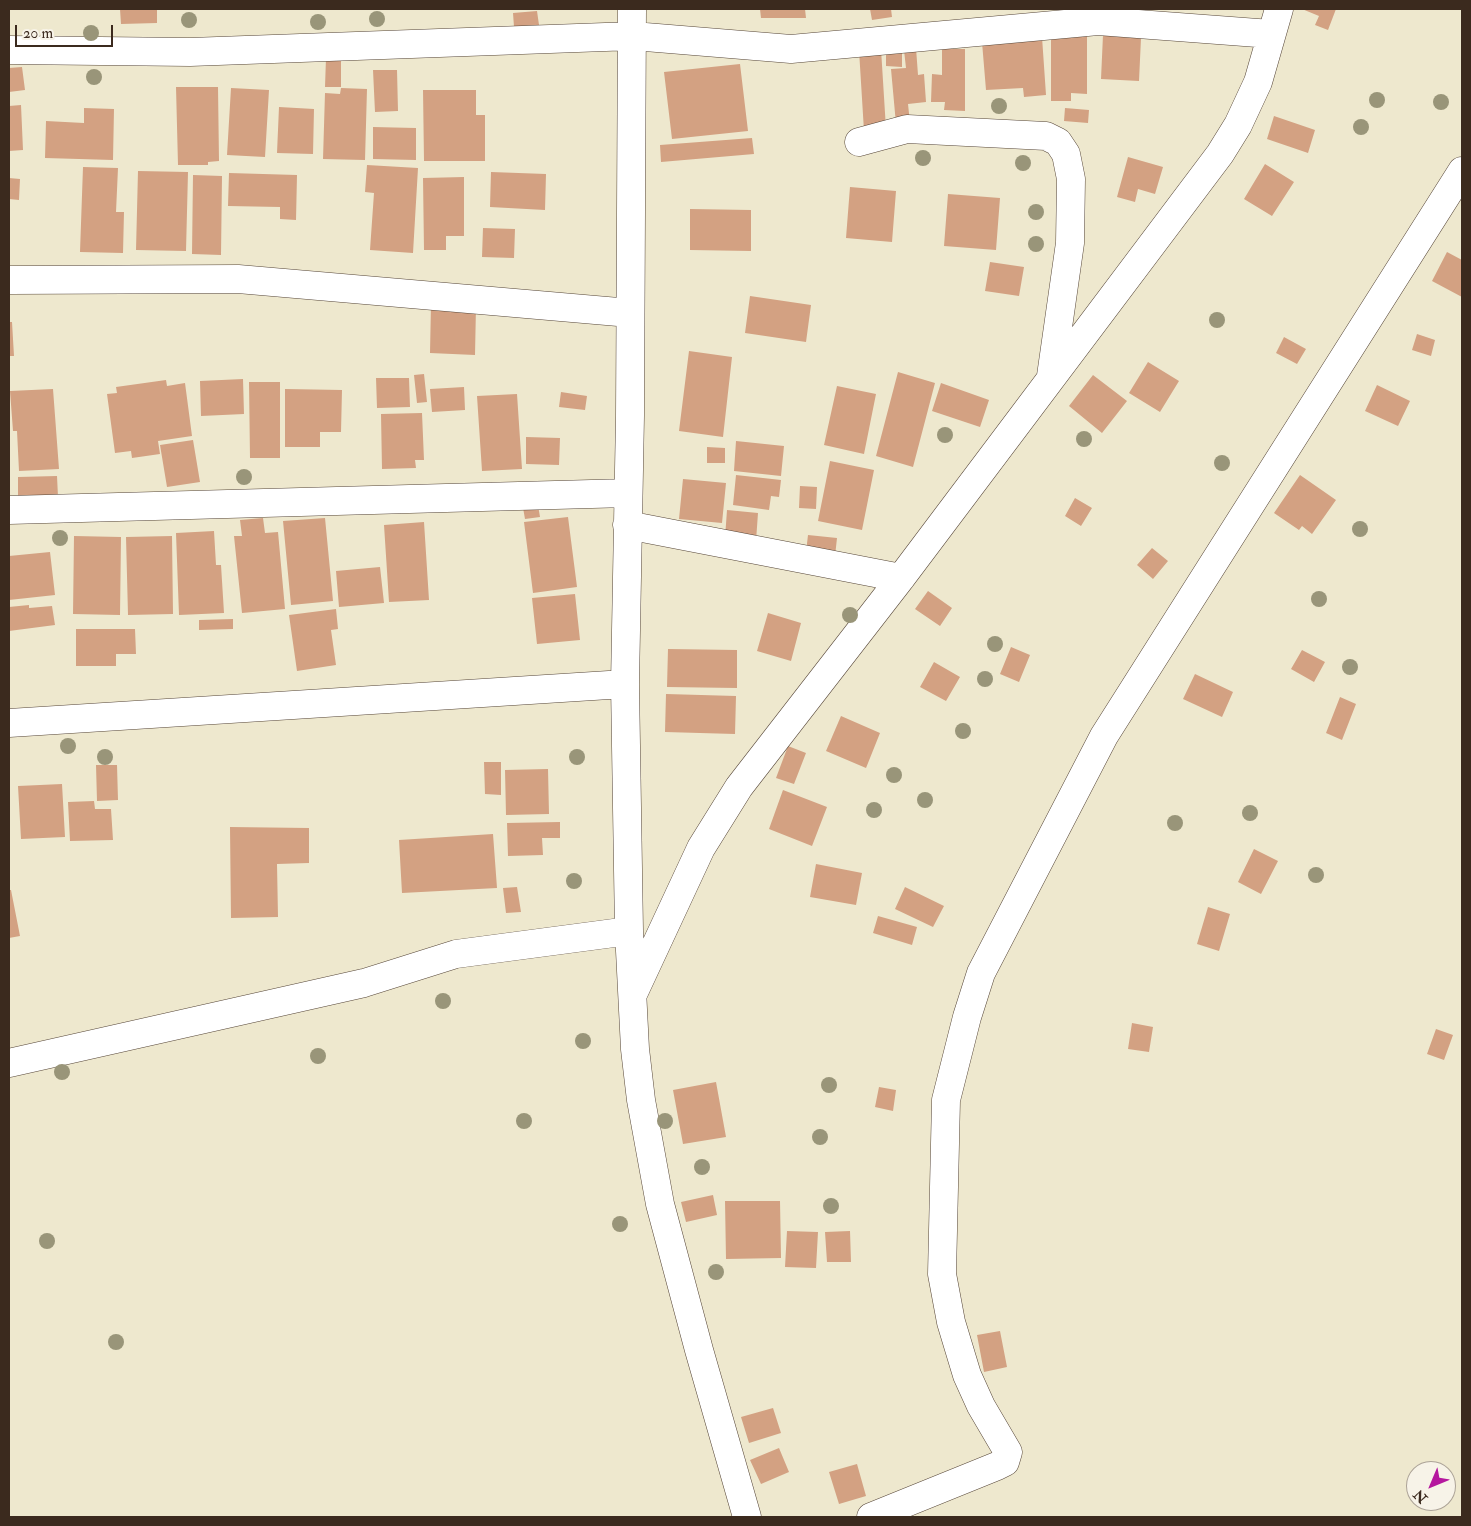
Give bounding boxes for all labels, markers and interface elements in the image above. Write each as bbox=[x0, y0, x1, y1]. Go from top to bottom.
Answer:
scale bar bbox=[18, 15, 115, 47]
text: 20 m bbox=[23, 24, 53, 43]
north arrow bbox=[1406, 1461, 1456, 1511]
text: N bbox=[1410, 1486, 1431, 1507]

